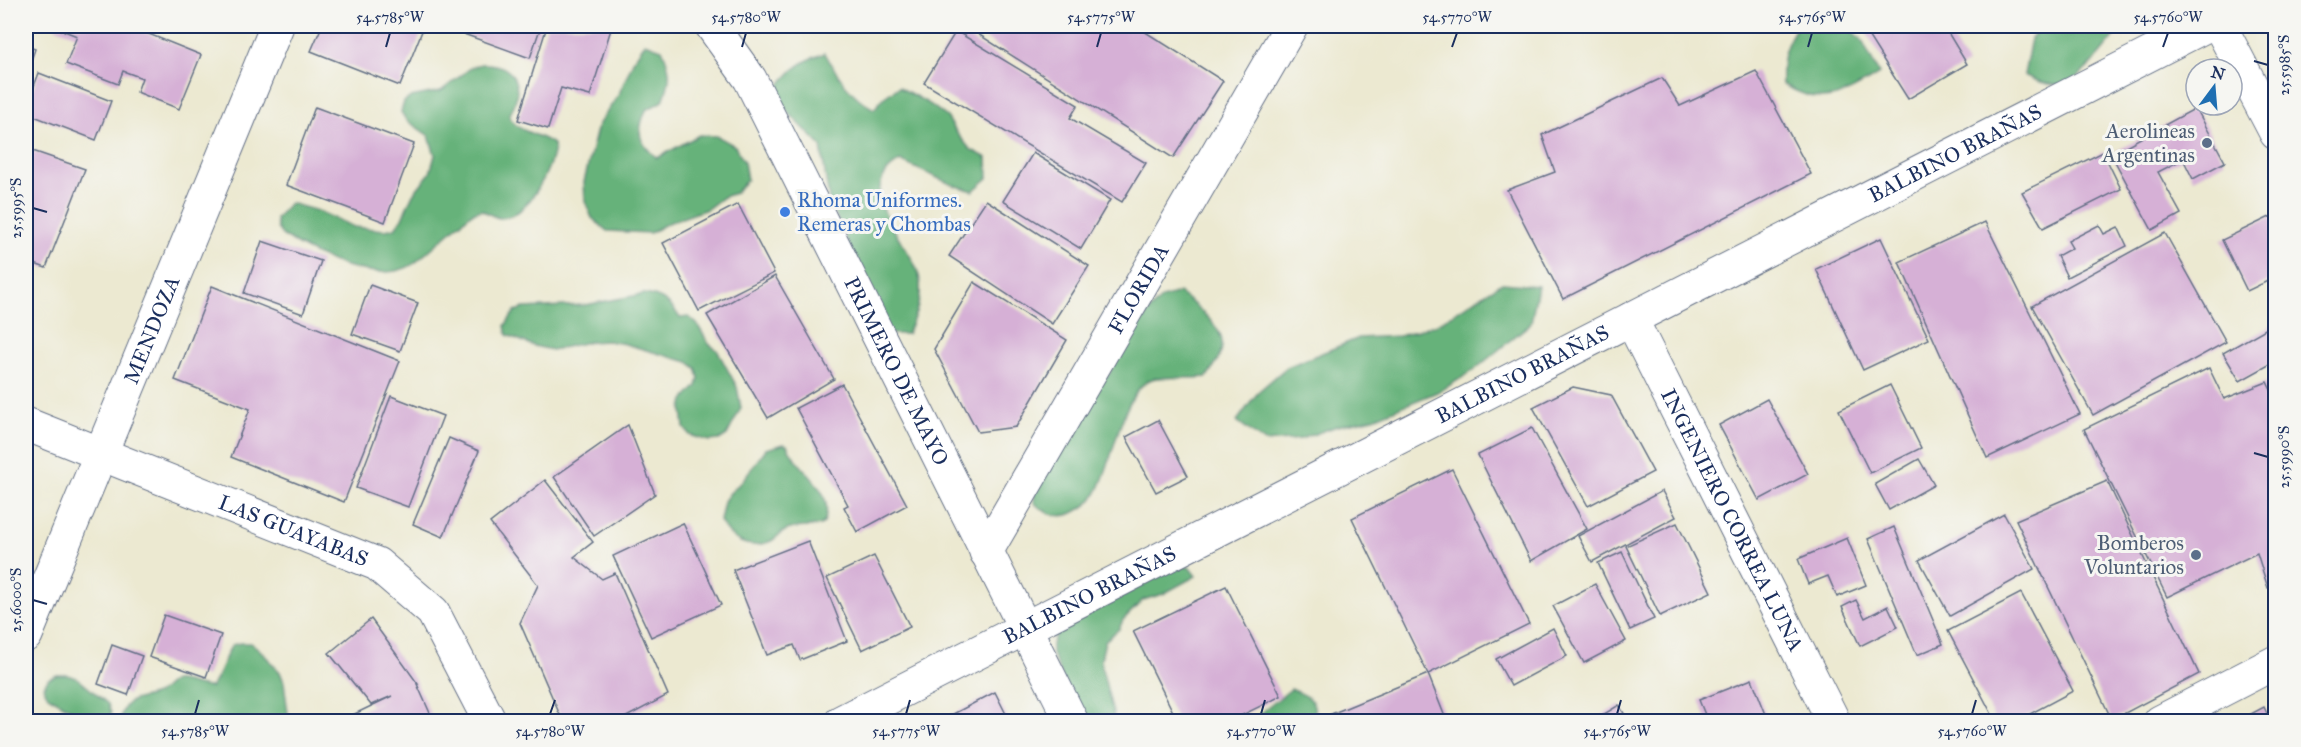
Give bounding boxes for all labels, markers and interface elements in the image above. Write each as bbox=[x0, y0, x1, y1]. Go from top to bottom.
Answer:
text: 54.5785°W bbox=[356, 8, 425, 26]
text: 54.5780°W bbox=[711, 8, 782, 26]
text: 54.5775°W bbox=[1067, 8, 1136, 26]
text: 54.5770°W bbox=[1422, 8, 1493, 26]
text: 54.5765°W bbox=[1778, 8, 1846, 26]
text: 54.5760°W bbox=[2133, 8, 2203, 26]
text: 25.5985°S bbox=[2275, 35, 2293, 95]
north arrow bbox=[2184, 57, 2244, 117]
text: N bbox=[2209, 62, 2228, 84]
street label: BALBINO BRAÑAS bbox=[1864, 98, 2046, 208]
place label: Aerolineas Argentinas bbox=[2101, 118, 2195, 168]
marker: Aerolineas Argentinas bbox=[2200, 136, 2214, 150]
text: 25.5995°S bbox=[7, 178, 25, 238]
place label: Rhoma Uniformes. Remeras y Chombas bbox=[797, 187, 971, 237]
marker: Rhoma Uniformes. Remeras y Chombas bbox=[778, 205, 792, 219]
street label: FLORIDA bbox=[1102, 240, 1175, 338]
street label: MENDOZA bbox=[118, 272, 186, 388]
street label: PRIMERO DE MAYO bbox=[838, 273, 954, 470]
street label: BALBINO BRAÑAS bbox=[1431, 319, 1613, 429]
street label: INGENIERO CORREA LUNA bbox=[1655, 384, 1809, 656]
text: 25.5990°S bbox=[2275, 426, 2293, 488]
street label: LAS GUAYABAS bbox=[215, 489, 372, 572]
place label: Bomberos Voluntarios bbox=[2083, 530, 2184, 580]
street label: BALBINO BRAÑAS bbox=[998, 540, 1181, 650]
marker: Bomberos Voluntarios bbox=[2189, 548, 2203, 562]
text: 25.6000°S bbox=[7, 568, 25, 632]
text: 54.5785°W bbox=[161, 722, 230, 740]
text: 54.5780°W bbox=[515, 722, 586, 740]
text: 54.5775°W bbox=[872, 722, 941, 740]
text: 54.5770°W bbox=[1226, 722, 1297, 740]
text: 54.5765°W bbox=[1583, 722, 1651, 740]
text: 54.5760°W bbox=[1937, 722, 2007, 740]

